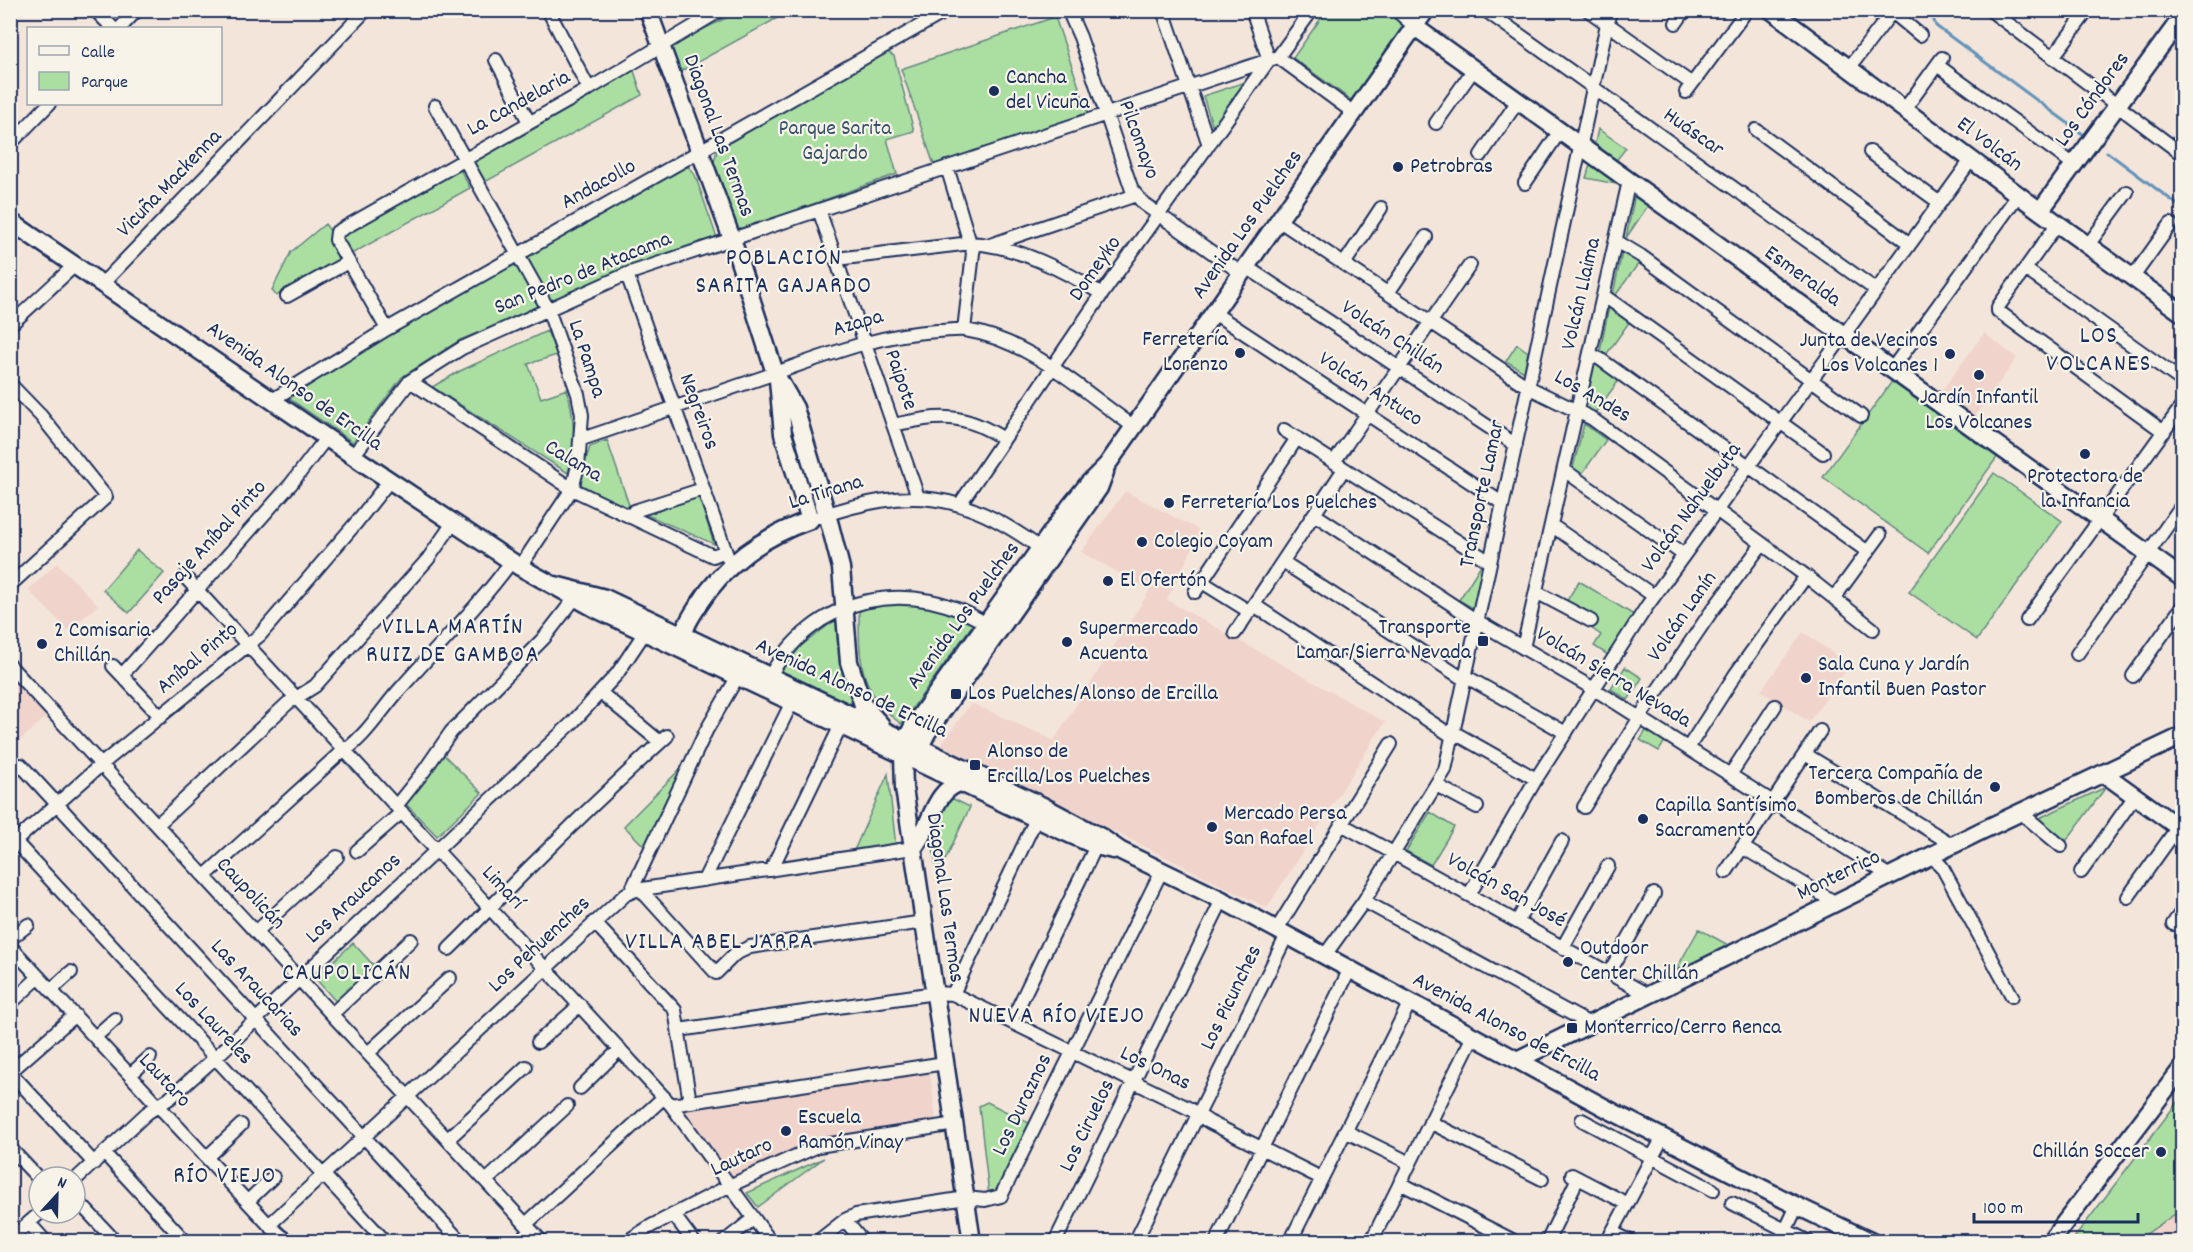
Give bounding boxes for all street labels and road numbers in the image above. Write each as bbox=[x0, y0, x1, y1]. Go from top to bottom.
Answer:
street label: Los Cóndores bbox=[2048, 46, 2138, 154]
street label: Diagonal Las Termas bbox=[674, 50, 762, 222]
street label: La Candelaria bbox=[462, 63, 577, 145]
street label: Pilcomayo bbox=[1109, 96, 1167, 184]
street label: Huáscar bbox=[1656, 101, 1731, 166]
street label: El Volcán bbox=[1949, 110, 2029, 180]
street label: Vicuña Mackenna bbox=[110, 122, 230, 245]
street label: Avenida Los Puelches bbox=[1185, 144, 1311, 306]
street label: Andacollo bbox=[556, 152, 642, 218]
street label: San Pedro de Atacama bbox=[490, 224, 677, 324]
street label: Domeyko bbox=[1062, 230, 1130, 308]
street label: Volcán Llaima bbox=[1554, 234, 1610, 353]
street label: Esmeralda bbox=[1757, 238, 1847, 316]
street label: Volcán Chillán bbox=[1334, 293, 1450, 383]
street label: Azapa bbox=[829, 302, 888, 346]
street label: Avenida Alonso de Ercilla bbox=[200, 314, 389, 460]
street label: La Pampa bbox=[559, 316, 613, 403]
street label: Volcán Antuco bbox=[1312, 345, 1428, 435]
street label: Paipote bbox=[875, 346, 925, 414]
street label: Los Andes bbox=[1548, 362, 1636, 432]
street label: Negreiros bbox=[670, 369, 726, 455]
street label: Transporte Lamar bbox=[1452, 416, 1514, 571]
street label: Calama bbox=[538, 433, 608, 492]
street label: Volcán Nahuelbuta bbox=[1634, 436, 1750, 579]
street label: La Tirana bbox=[785, 467, 868, 519]
street label: Pasaje Aníbal Pinto bbox=[145, 474, 275, 612]
street label: Avenida Los Puelches bbox=[900, 536, 1028, 696]
street label: Volcán Lanín bbox=[1640, 565, 1726, 669]
street label: Aníbal Pinto bbox=[150, 615, 246, 703]
street label: Volcán Sierra Nevada bbox=[1529, 619, 1697, 737]
street label: Avenida Alonso de Ercilla bbox=[750, 631, 953, 747]
street label: Diagonal Las Termas bbox=[917, 811, 971, 985]
street label: Monterrico bbox=[1792, 842, 1886, 910]
street label: Volcán San José bbox=[1441, 845, 1571, 937]
street label: Los Araucanos bbox=[299, 846, 409, 952]
street label: Caupolicán bbox=[208, 851, 292, 937]
street label: Limarí bbox=[473, 859, 532, 919]
street label: Los Pehuenches bbox=[482, 889, 598, 1001]
street label: Las Araucarias bbox=[202, 933, 310, 1045]
street label: Los Picunches bbox=[1193, 940, 1271, 1056]
street label: Avenida Alonso de Ercilla bbox=[1407, 965, 1606, 1091]
street label: Los Laureles bbox=[166, 975, 260, 1073]
street label: Los Onas bbox=[1114, 1039, 1196, 1099]
street label: Lautaro bbox=[130, 1047, 198, 1115]
street label: Los Duraznos bbox=[985, 1049, 1061, 1161]
street label: Los Ciruelos bbox=[1052, 1074, 1124, 1178]
street label: Lautaro bbox=[706, 1130, 778, 1186]

